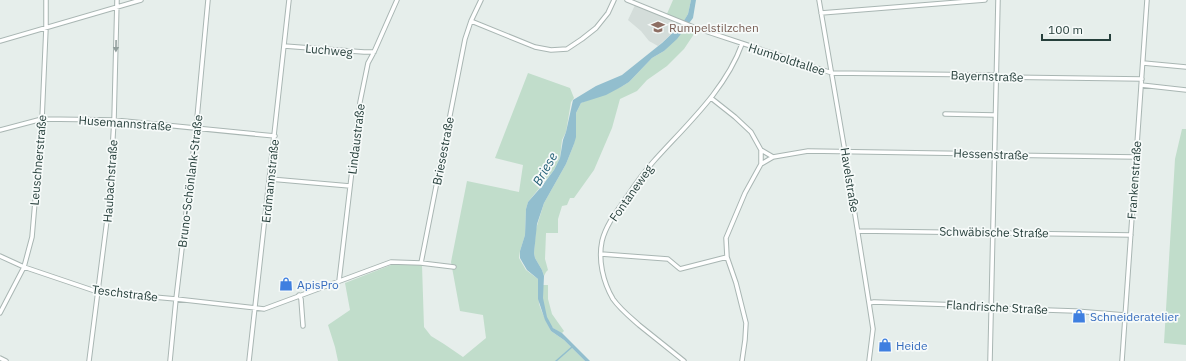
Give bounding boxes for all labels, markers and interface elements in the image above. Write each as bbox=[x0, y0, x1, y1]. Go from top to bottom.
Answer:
scale bar bbox=[1042, 16, 1110, 42]
school or university icon: Rumpelstilzchen bbox=[650, 19, 666, 35]
place label: Rumpelstilzchen bbox=[669, 20, 759, 35]
text: 100 m bbox=[1048, 22, 1083, 37]
one-way arrow bbox=[113, 40, 119, 53]
street label: Luchweg bbox=[305, 40, 354, 60]
street label: Humboldtallee bbox=[747, 40, 828, 79]
street label: Bayernstraße bbox=[950, 67, 1024, 85]
street label: Lindaustraße bbox=[344, 102, 368, 175]
street label: Husemannstraße bbox=[78, 112, 172, 134]
street label: Bruno-Schönlank-Straße bbox=[174, 113, 206, 248]
street label: Leuschnerstraße bbox=[27, 114, 49, 206]
street label: Briesestraße bbox=[429, 115, 457, 186]
street label: Erdmannstraße bbox=[258, 138, 282, 223]
street label: Haubachstraße bbox=[100, 139, 120, 223]
street label: Frankenstraße bbox=[1124, 140, 1144, 220]
street label: Hessenstraße bbox=[953, 145, 1029, 163]
street label: Havelstraße bbox=[837, 146, 863, 214]
water label: Briese bbox=[529, 149, 561, 189]
street label: Fontaneweg bbox=[606, 161, 656, 224]
street label: Schwäbische Straße bbox=[939, 224, 1049, 240]
shop icon: ApisPro bbox=[278, 276, 294, 292]
place label: ApisPro bbox=[297, 277, 339, 292]
street label: Teschstraße bbox=[91, 282, 159, 305]
street label: Flandrische Straße bbox=[946, 297, 1049, 317]
shop icon: Schneideratelier bbox=[1071, 308, 1087, 324]
place label: Schneideratelier bbox=[1090, 309, 1179, 324]
shop icon: Heide bbox=[877, 337, 893, 353]
place label: Heide bbox=[896, 338, 928, 353]

